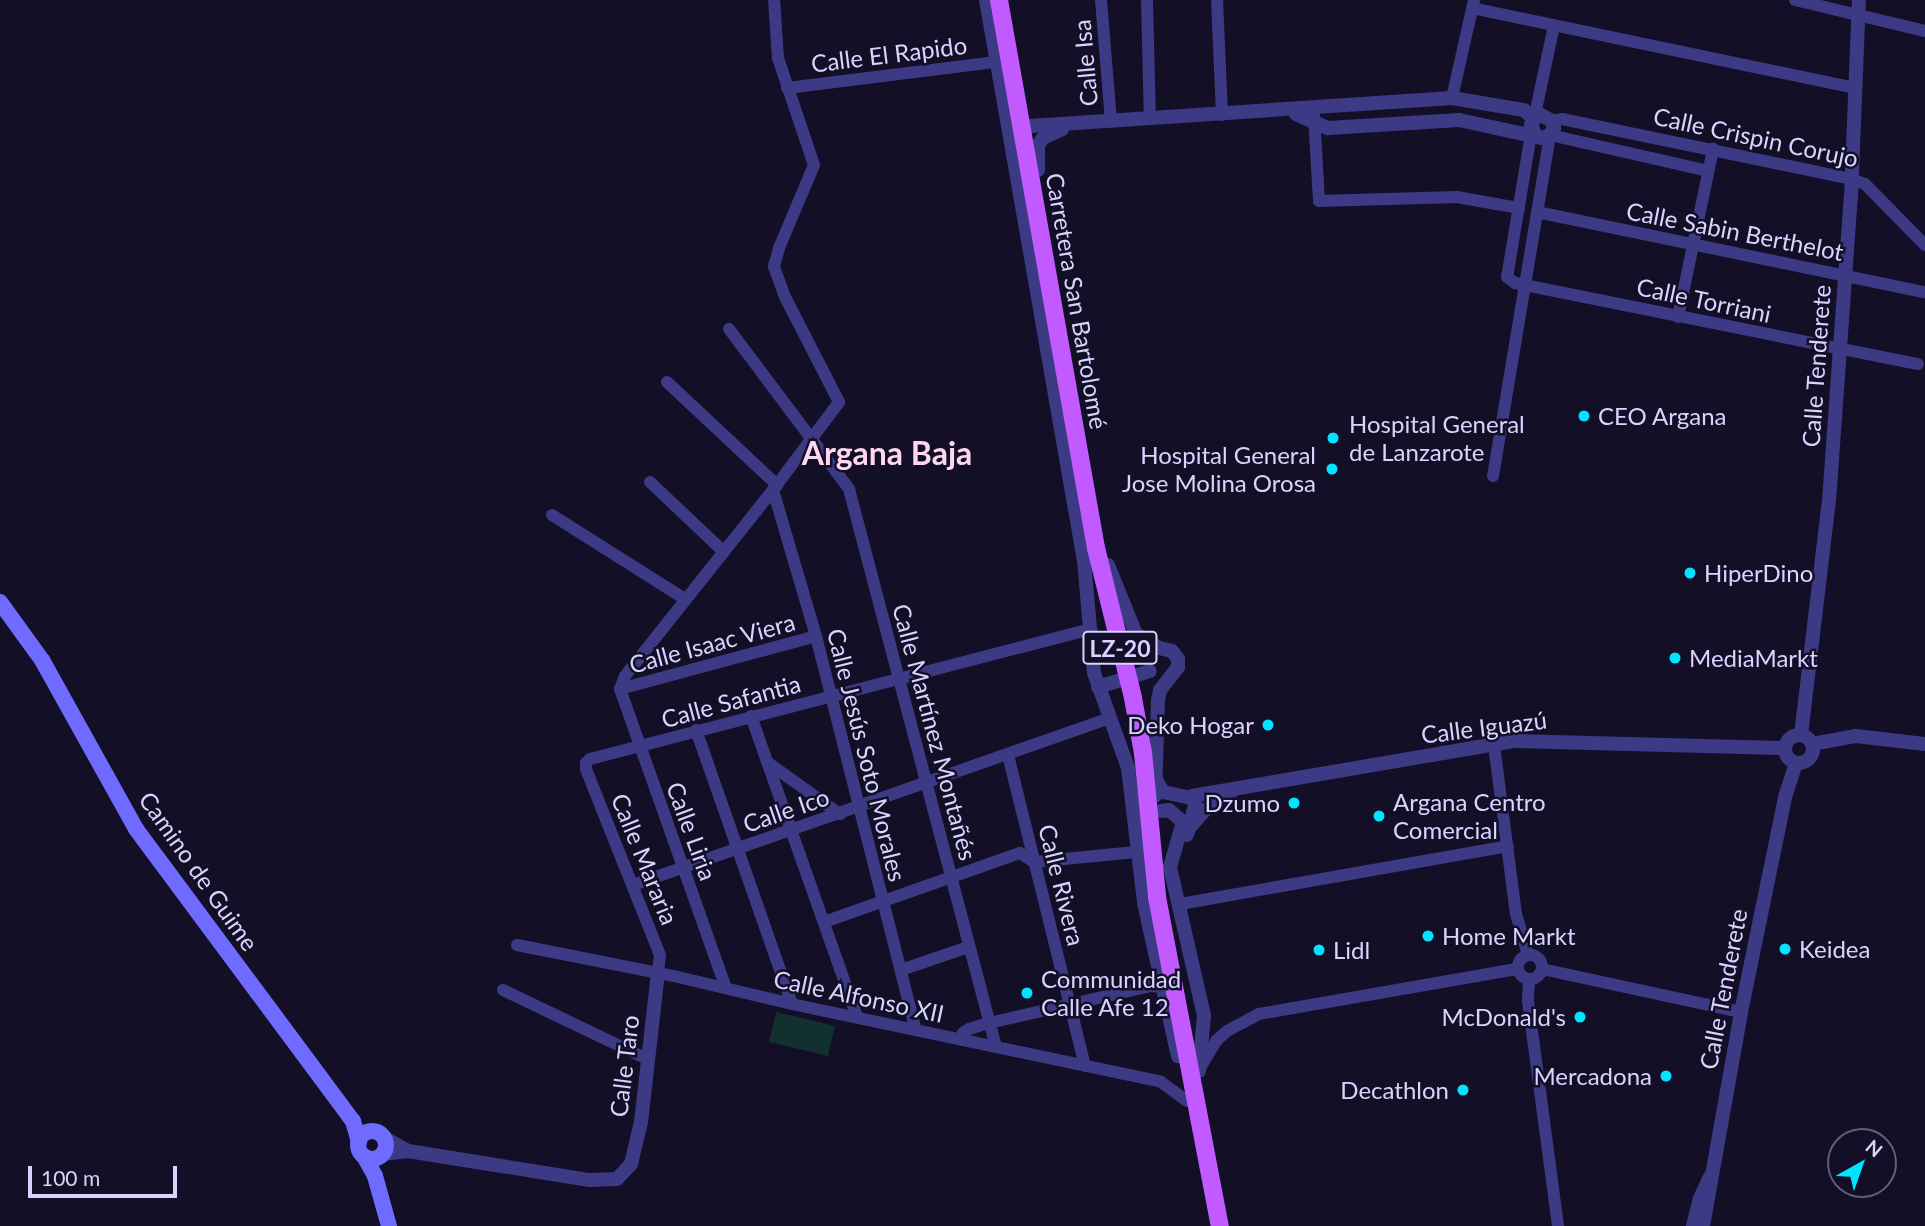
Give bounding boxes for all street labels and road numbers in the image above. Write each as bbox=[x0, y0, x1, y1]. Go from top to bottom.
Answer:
street label: Calle Isa bbox=[1067, 19, 1103, 107]
street label: Calle El Rapido bbox=[809, 30, 969, 78]
street label: Calle Crispin Corujo bbox=[1651, 101, 1861, 173]
street label: Carretera San Bartolomé bbox=[1040, 171, 1114, 431]
street label: Calle Sabin Berthelot bbox=[1624, 196, 1846, 266]
street label: Calle Torriani bbox=[1634, 272, 1774, 328]
street label: Calle Tenderete bbox=[1796, 283, 1836, 449]
street label: Calle Martínez Montañés bbox=[887, 601, 983, 863]
street label: Calle Isaac Viera bbox=[625, 607, 799, 679]
street label: Calle Jesús Soto Morales bbox=[822, 625, 912, 885]
road number: LZ-20 bbox=[1082, 628, 1158, 668]
street label: Calle Safantia bbox=[658, 669, 804, 733]
street label: Calle Iguazú bbox=[1419, 705, 1549, 749]
street label: Calle Liria bbox=[661, 778, 723, 884]
street label: Calle Ico bbox=[739, 782, 833, 838]
street label: Camino de Guime bbox=[133, 786, 265, 956]
street label: Calle Mararia bbox=[606, 789, 684, 929]
street label: Calle Rivera bbox=[1033, 821, 1091, 949]
street label: Calle Tenderete bbox=[1693, 906, 1753, 1072]
street label: Calle Alfonso XII bbox=[771, 964, 947, 1028]
street label: Calle Taro bbox=[603, 1013, 645, 1119]

